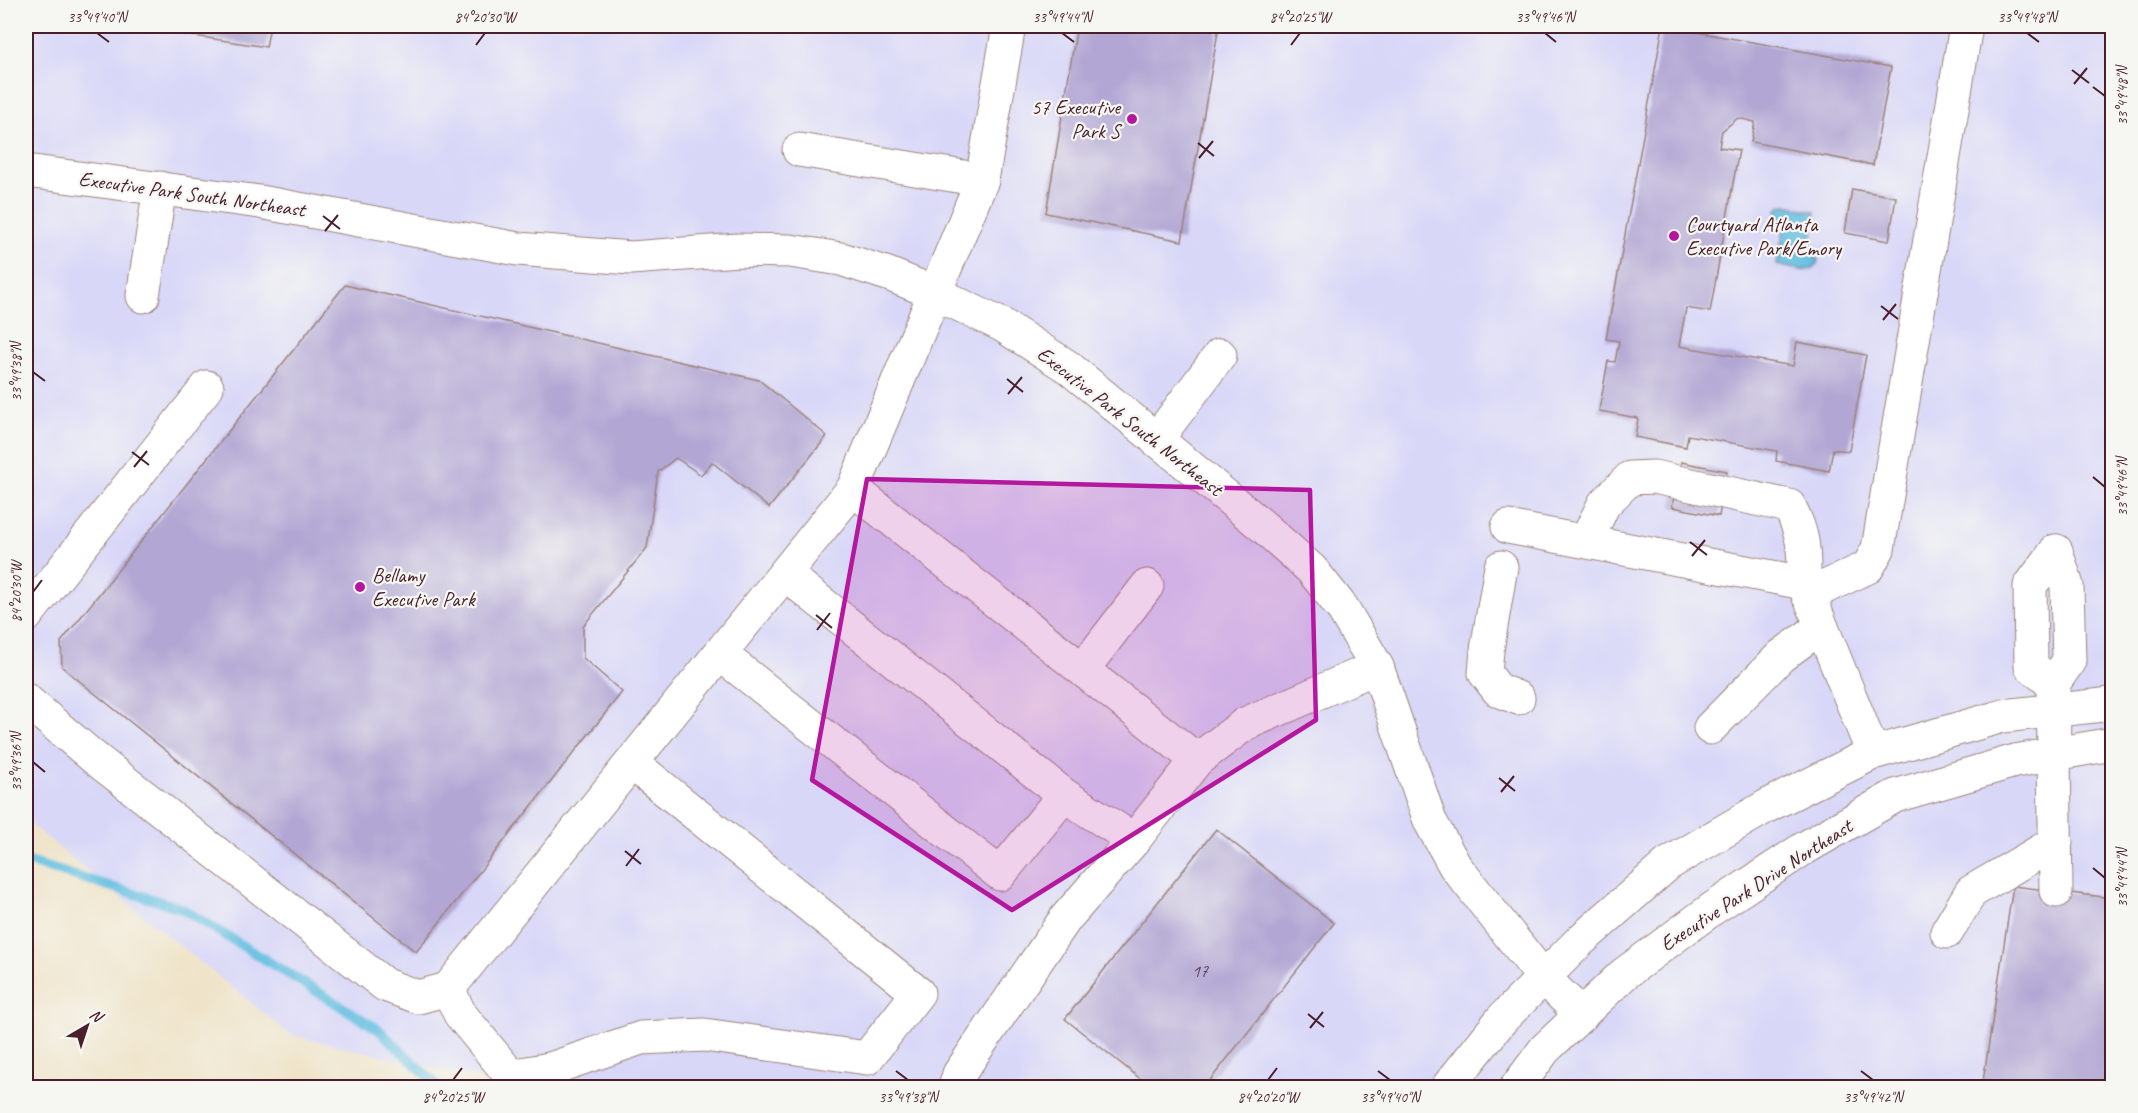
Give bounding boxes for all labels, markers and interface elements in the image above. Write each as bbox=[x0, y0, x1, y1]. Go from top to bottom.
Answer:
text: 33°49'40"N bbox=[67, 8, 130, 27]
text: 84°20'30"W bbox=[455, 8, 519, 27]
text: 33°49'44"N bbox=[1032, 8, 1095, 27]
text: 84°20'25"W bbox=[1270, 8, 1334, 27]
text: 33°49'46"N bbox=[1515, 8, 1578, 27]
text: 33°49'48"N bbox=[1997, 8, 2060, 27]
text: 33°49'48"N bbox=[2113, 63, 2132, 126]
place label: 57 Executive Park S bbox=[1031, 94, 1123, 144]
marker: 57 Executive Park S bbox=[1125, 112, 1139, 126]
street label: Executive Park South Northeast bbox=[77, 165, 309, 223]
place label: Courtyard Atlanta Executive Park/Emory bbox=[1686, 211, 1843, 261]
marker: Courtyard Atlanta Executive Park/Emory bbox=[1667, 229, 1681, 243]
text: 33°49'38"N bbox=[7, 339, 26, 402]
street label: Executive Park South Northeast bbox=[1032, 341, 1229, 503]
text: 33°49'46"N bbox=[2113, 454, 2132, 517]
text: 84°20'30"W bbox=[7, 558, 26, 622]
place label: Bellamy Executive Park bbox=[372, 562, 476, 612]
marker: Bellamy Executive Park bbox=[353, 580, 367, 594]
text: 33°49'36"N bbox=[7, 729, 26, 792]
street label: Executive Park Drive Northeast bbox=[1655, 812, 1859, 957]
text: 33°49'44"N bbox=[2113, 845, 2132, 908]
house number: 17 bbox=[1192, 960, 1209, 982]
north arrow bbox=[57, 996, 117, 1056]
text: N bbox=[86, 1004, 108, 1028]
text: 84°20'25"W bbox=[423, 1088, 487, 1107]
text: 33°49'38"N bbox=[878, 1088, 941, 1107]
text: 84°20'20"W bbox=[1238, 1088, 1302, 1107]
text: 33°49'40"N bbox=[1360, 1088, 1423, 1107]
text: 33°49'42"N bbox=[1843, 1088, 1906, 1107]

